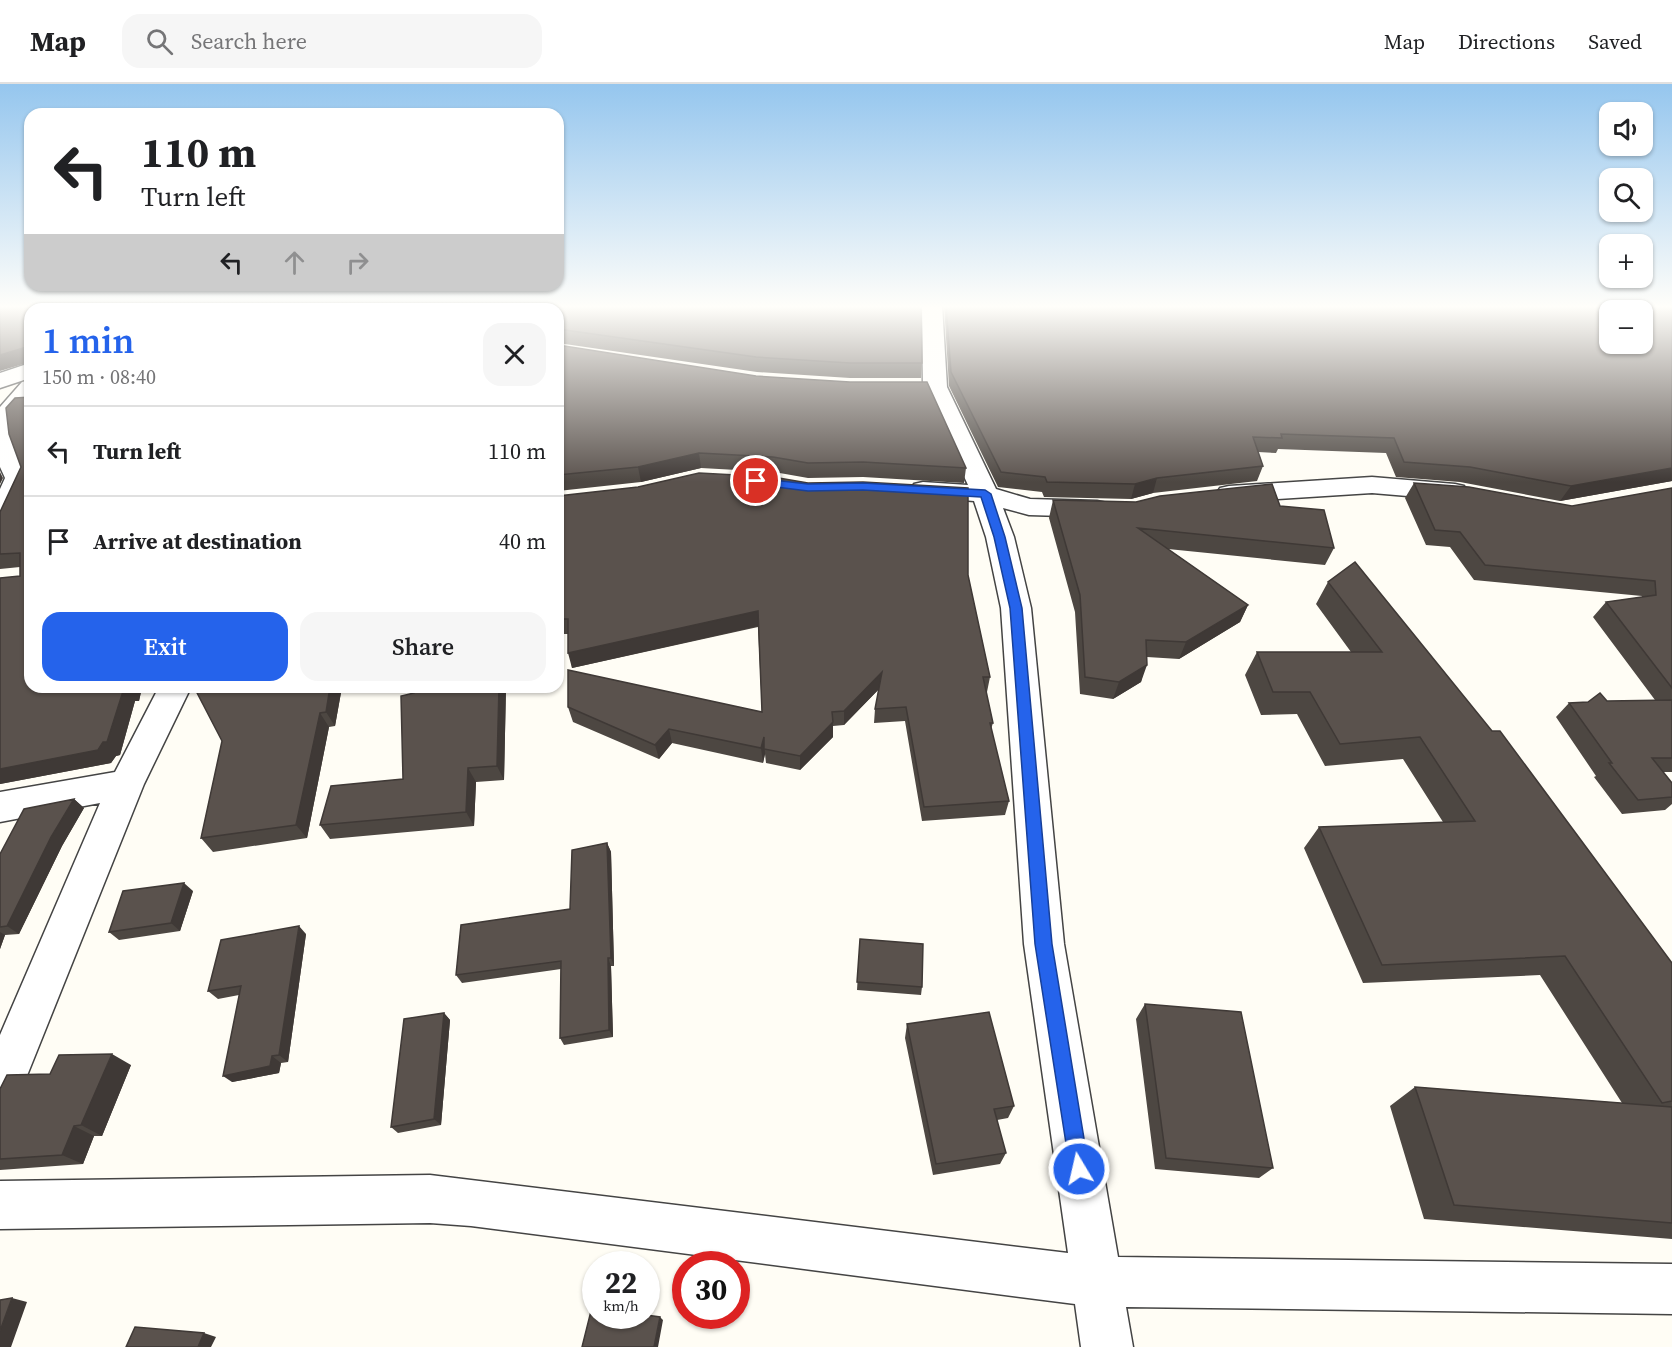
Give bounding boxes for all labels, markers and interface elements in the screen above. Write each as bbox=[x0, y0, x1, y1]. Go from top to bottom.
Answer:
search box bbox=[122, 14, 542, 68]
text: Map bbox=[30, 22, 86, 60]
icon: search bbox=[143, 25, 176, 58]
text: Search here bbox=[191, 26, 307, 56]
text: Map bbox=[1384, 27, 1425, 56]
text: Directions bbox=[1458, 27, 1555, 56]
text: Saved bbox=[1588, 27, 1642, 56]
map controls bbox=[1599, 102, 1653, 354]
button: sound bbox=[1599, 102, 1653, 156]
text: 110 m bbox=[141, 123, 256, 181]
icon: left bbox=[42, 132, 120, 210]
button: search bbox=[1599, 168, 1653, 222]
text: Turn left bbox=[141, 178, 245, 215]
button: + bbox=[1599, 234, 1653, 288]
icon: left bbox=[215, 246, 248, 279]
icon: ahead bbox=[278, 246, 311, 279]
icon: right bbox=[341, 246, 374, 279]
button: − bbox=[1599, 300, 1653, 354]
text: 1 min bbox=[42, 316, 134, 365]
button: close bbox=[483, 323, 546, 386]
text: 150 m · 08:40 bbox=[42, 363, 156, 391]
icon: left bbox=[42, 435, 75, 468]
text: Turn left bbox=[93, 436, 181, 466]
text: 110 m bbox=[488, 436, 546, 466]
pin bbox=[730, 455, 781, 506]
icon: arrive bbox=[739, 464, 772, 497]
icon: arrive bbox=[42, 525, 75, 558]
text: Arrive at destination bbox=[93, 526, 302, 556]
text: 40 m bbox=[499, 526, 546, 556]
button: Exit bbox=[42, 612, 288, 681]
button: Share bbox=[300, 612, 546, 681]
position arrow bbox=[1047, 1137, 1111, 1201]
speed limit sign: 30 bbox=[672, 1251, 750, 1329]
text: 22 bbox=[605, 1262, 637, 1303]
text: km/h bbox=[603, 1295, 639, 1316]

